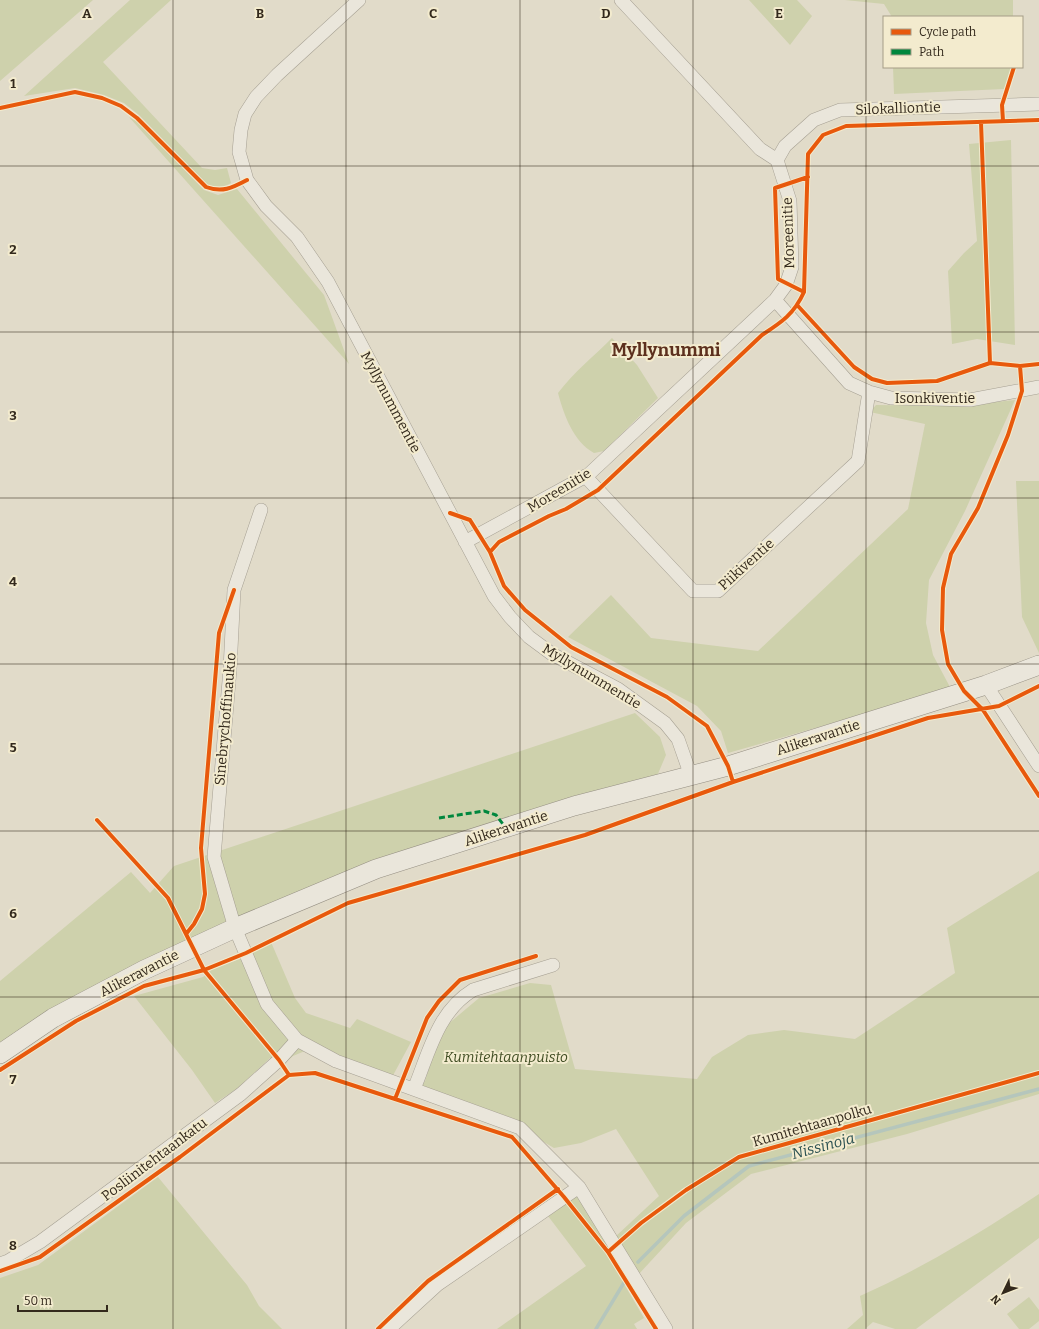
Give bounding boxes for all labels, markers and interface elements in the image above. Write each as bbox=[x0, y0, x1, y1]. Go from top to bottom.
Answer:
text: A bbox=[82, 6, 92, 21]
text: B bbox=[256, 6, 264, 21]
text: C bbox=[429, 6, 437, 21]
text: D bbox=[601, 6, 611, 21]
text: E bbox=[775, 6, 783, 21]
legend bbox=[883, 16, 1023, 68]
text: Cycle path bbox=[919, 25, 977, 39]
text: Path bbox=[919, 45, 945, 59]
text: 1 bbox=[10, 76, 16, 91]
street label: Silokalliontie bbox=[855, 99, 941, 118]
street label: Moreenitie bbox=[779, 197, 798, 269]
text: 2 bbox=[9, 242, 17, 257]
district label: Myllynummi bbox=[611, 339, 721, 361]
street label: Myllynummentie bbox=[357, 349, 424, 456]
street label: Isonkiventie bbox=[895, 390, 975, 407]
text: 3 bbox=[9, 408, 17, 423]
street label: Moreenitie bbox=[524, 465, 594, 516]
street label: Piikiventie bbox=[715, 535, 778, 594]
text: 4 bbox=[9, 574, 17, 589]
street label: Myllynummentie bbox=[539, 640, 644, 713]
street label: Sinebrychoffinaukio bbox=[211, 652, 240, 786]
street label: Alikeravantie bbox=[774, 716, 862, 759]
text: 5 bbox=[9, 740, 17, 755]
street label: Alikeravantie bbox=[462, 807, 550, 850]
text: 6 bbox=[9, 906, 17, 921]
street label: Alikeravantie bbox=[97, 946, 182, 1001]
park label: Kumitehtaanpuisto bbox=[444, 1049, 568, 1066]
text: 7 bbox=[10, 1072, 17, 1087]
street label: Kumitehtaanpolku bbox=[751, 1100, 874, 1151]
street label: Posliinitehtaankatu bbox=[98, 1114, 211, 1205]
water label: Nissinoja bbox=[790, 1129, 856, 1163]
text: 8 bbox=[9, 1238, 17, 1253]
north arrow bbox=[983, 1273, 1023, 1313]
scale bar bbox=[18, 1287, 107, 1313]
text: N bbox=[988, 1292, 1004, 1307]
text: 50 m bbox=[24, 1294, 53, 1308]

